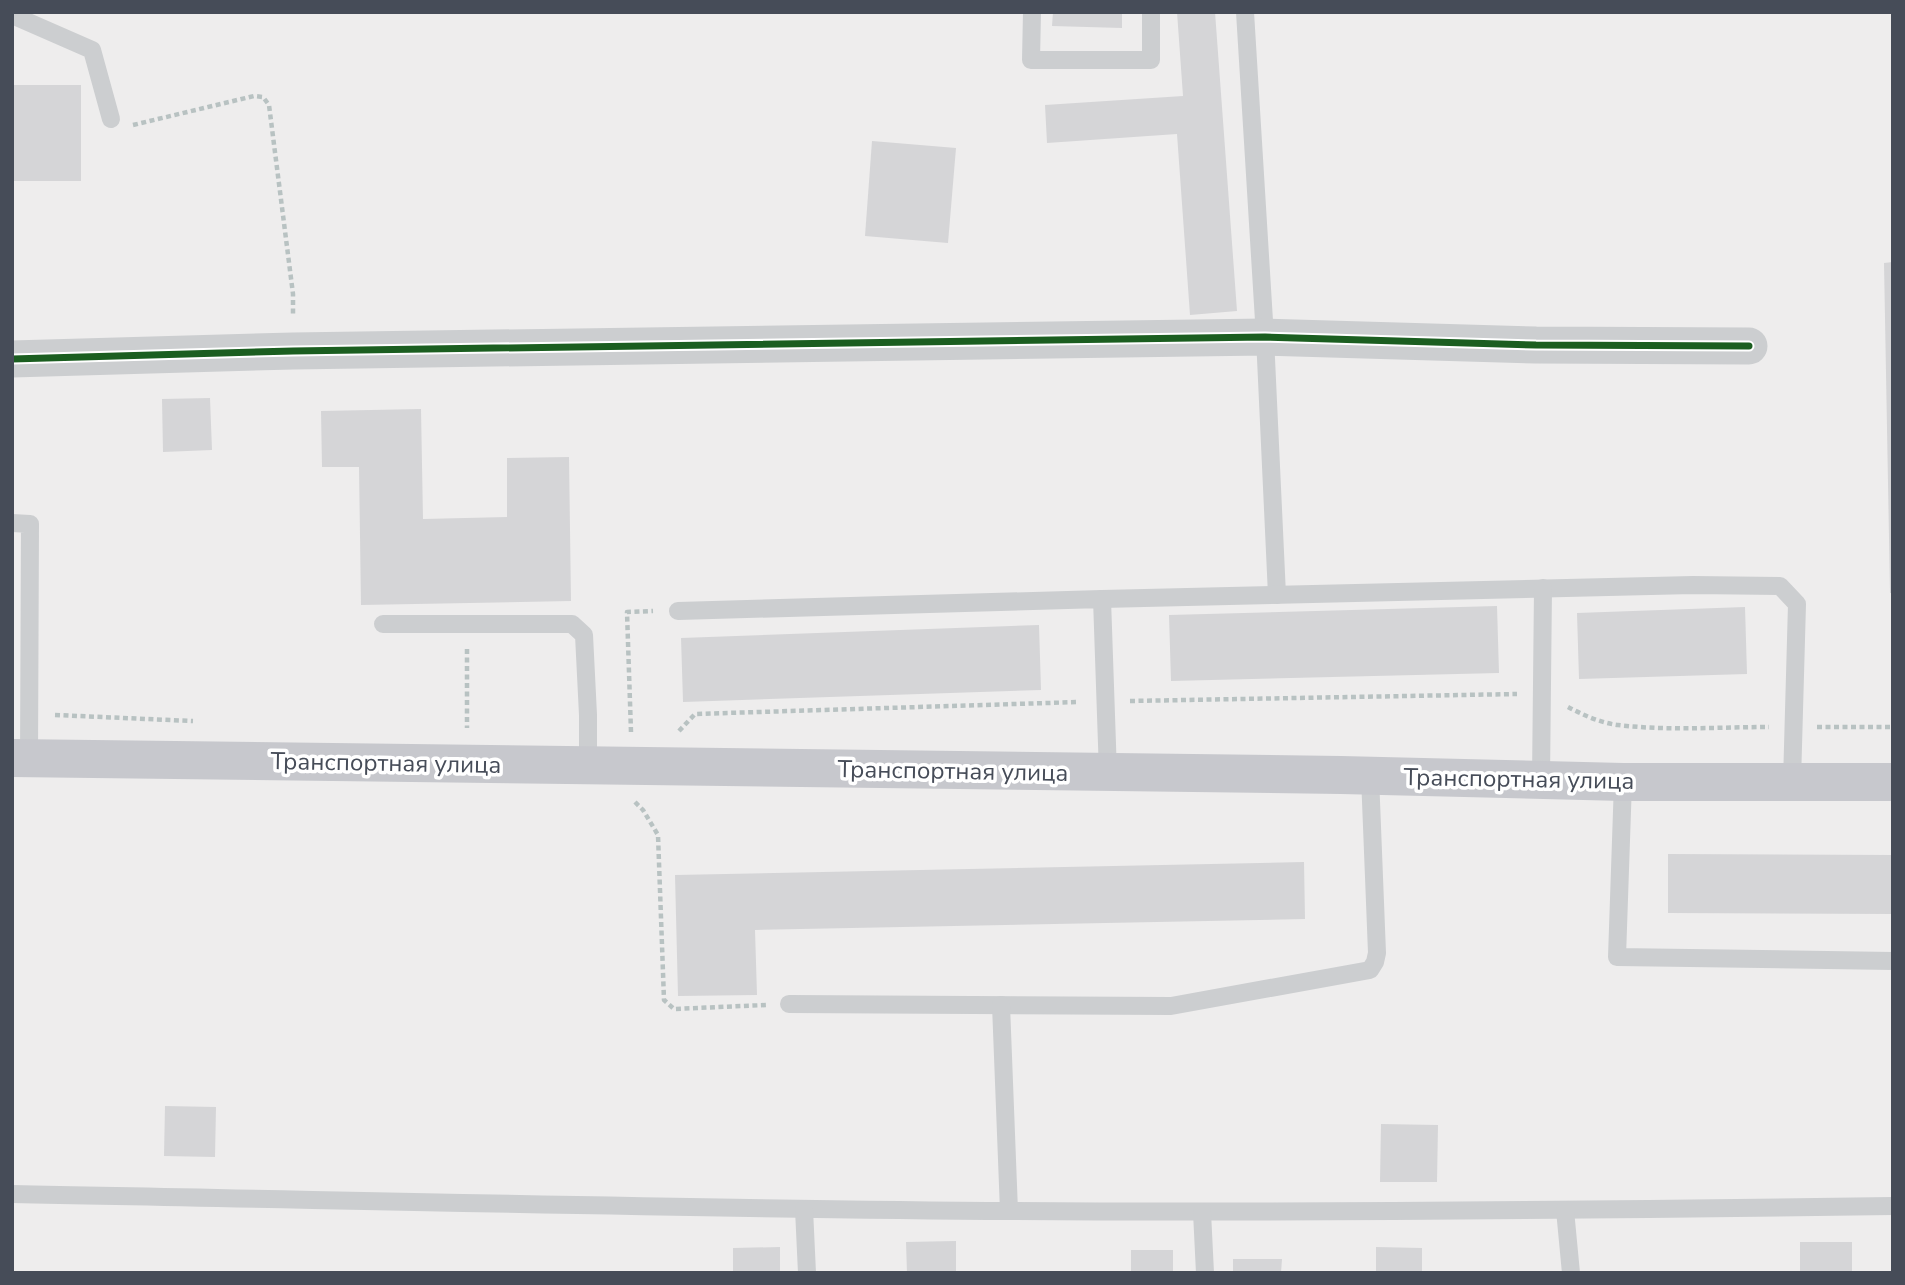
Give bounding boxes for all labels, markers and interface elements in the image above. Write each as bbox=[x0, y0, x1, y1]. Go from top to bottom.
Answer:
street label: Транспортная улица bbox=[270, 745, 502, 781]
street label: Транспортная улица bbox=[837, 753, 1069, 789]
street label: Транспортная улица bbox=[1403, 761, 1635, 797]

